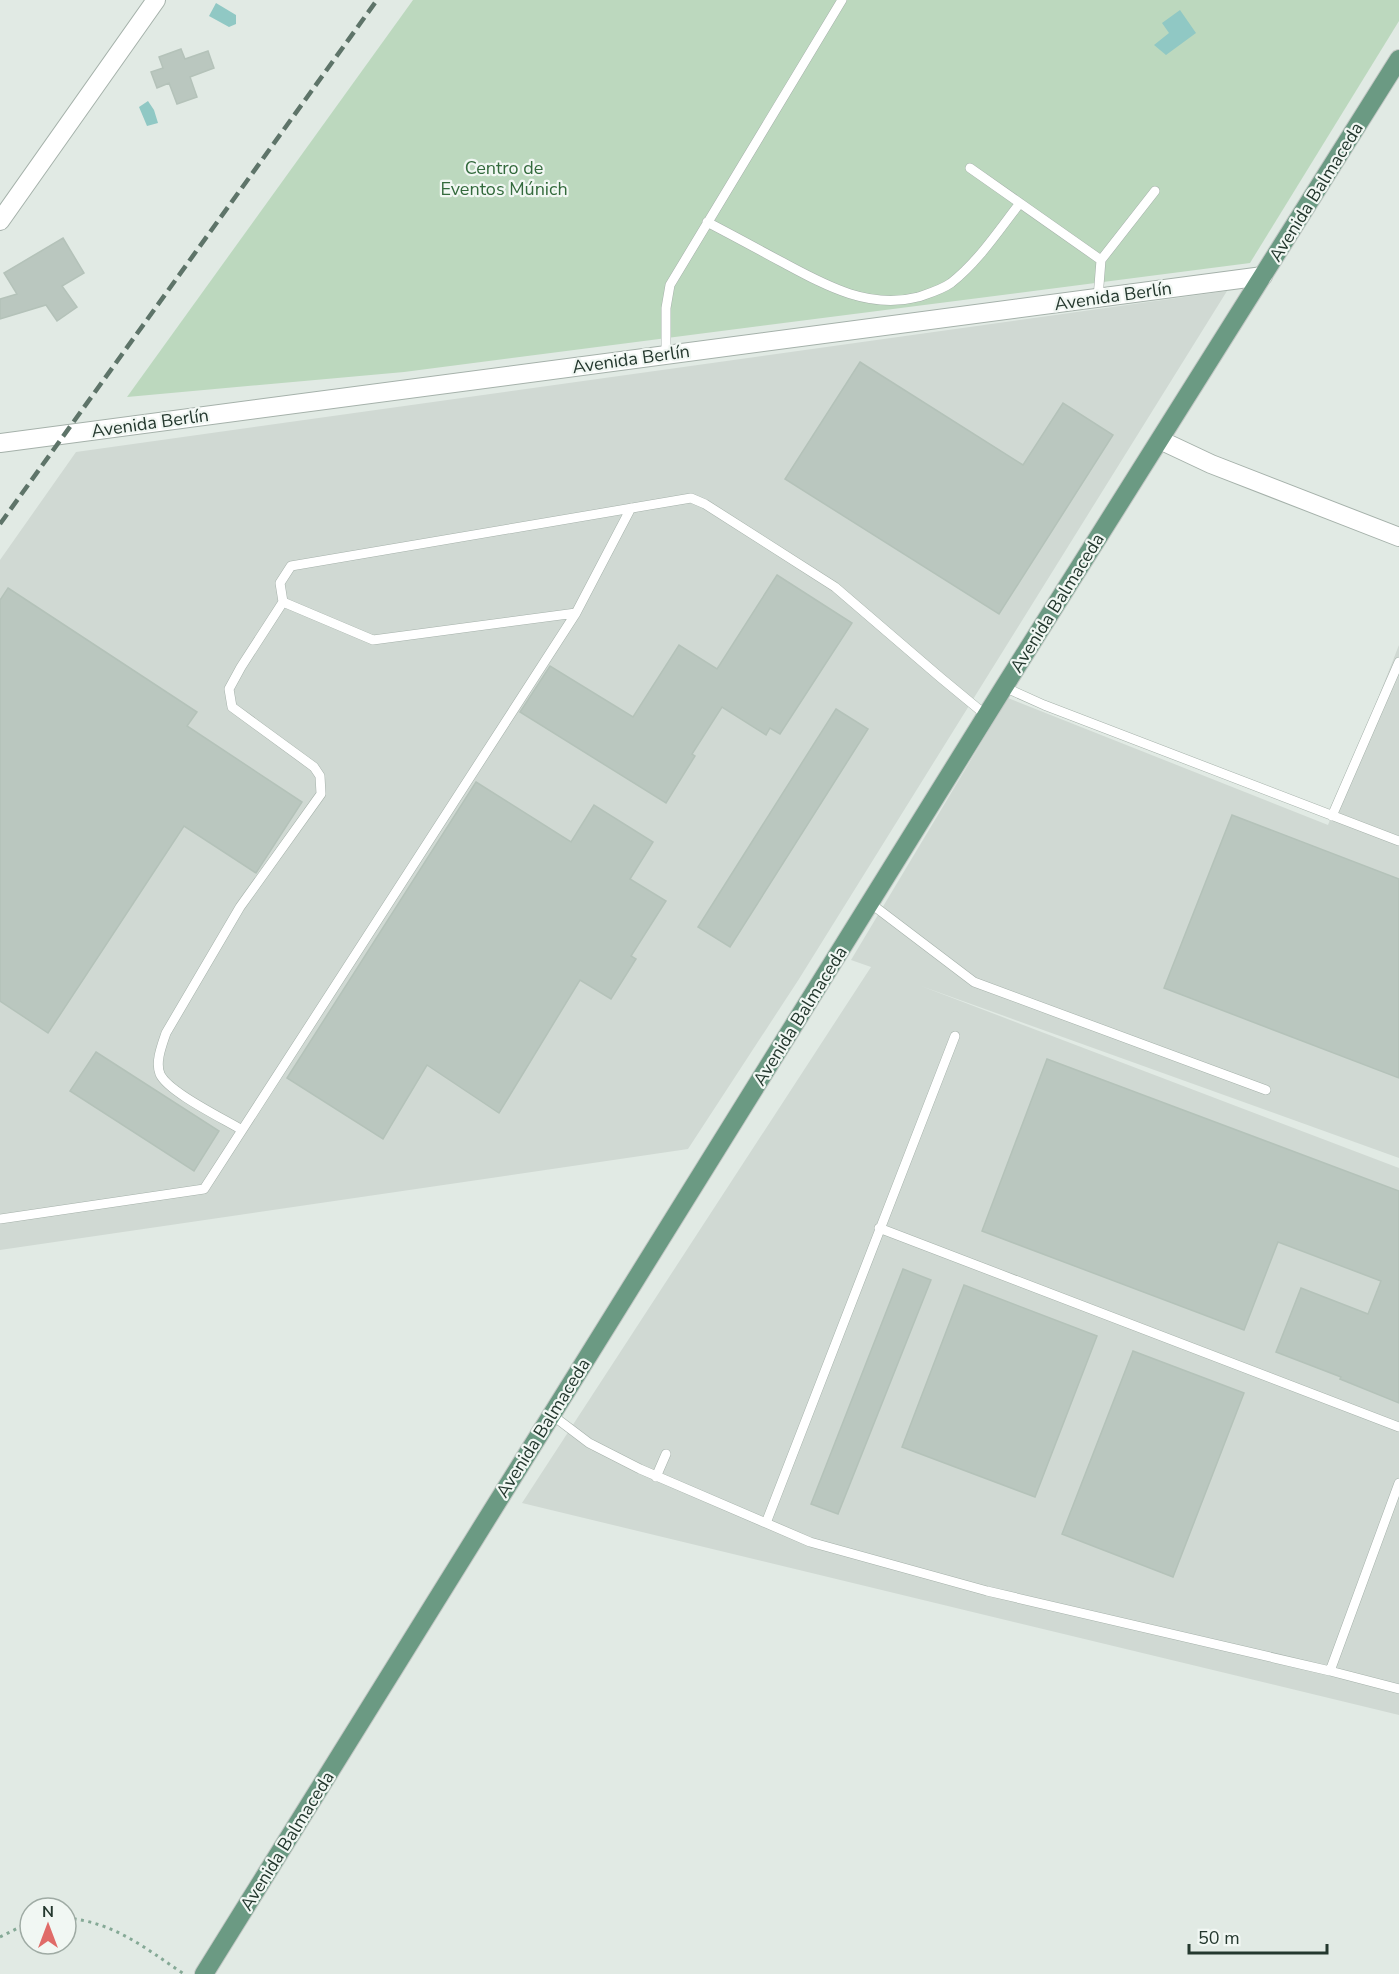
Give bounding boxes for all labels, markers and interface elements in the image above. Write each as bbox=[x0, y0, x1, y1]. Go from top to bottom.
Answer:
street label: Avenida Balmaceda bbox=[1263, 118, 1369, 266]
park label: Centro de Eventos Múnich bbox=[440, 156, 568, 201]
street label: Avenida Berlín bbox=[1053, 276, 1173, 316]
street label: Avenida Berlín bbox=[571, 339, 691, 379]
street label: Avenida Berlín bbox=[90, 403, 210, 443]
street label: Avenida Balmaceda bbox=[1004, 529, 1110, 677]
street label: Avenida Balmaceda bbox=[747, 942, 853, 1090]
street label: Avenida Balmaceda bbox=[490, 1354, 596, 1502]
street label: Avenida Balmaceda bbox=[234, 1767, 340, 1915]
north arrow bbox=[18, 1896, 78, 1956]
text: N bbox=[42, 1901, 54, 1923]
scale bar bbox=[1189, 1917, 1327, 1955]
text: 50 m bbox=[1198, 1926, 1240, 1950]

